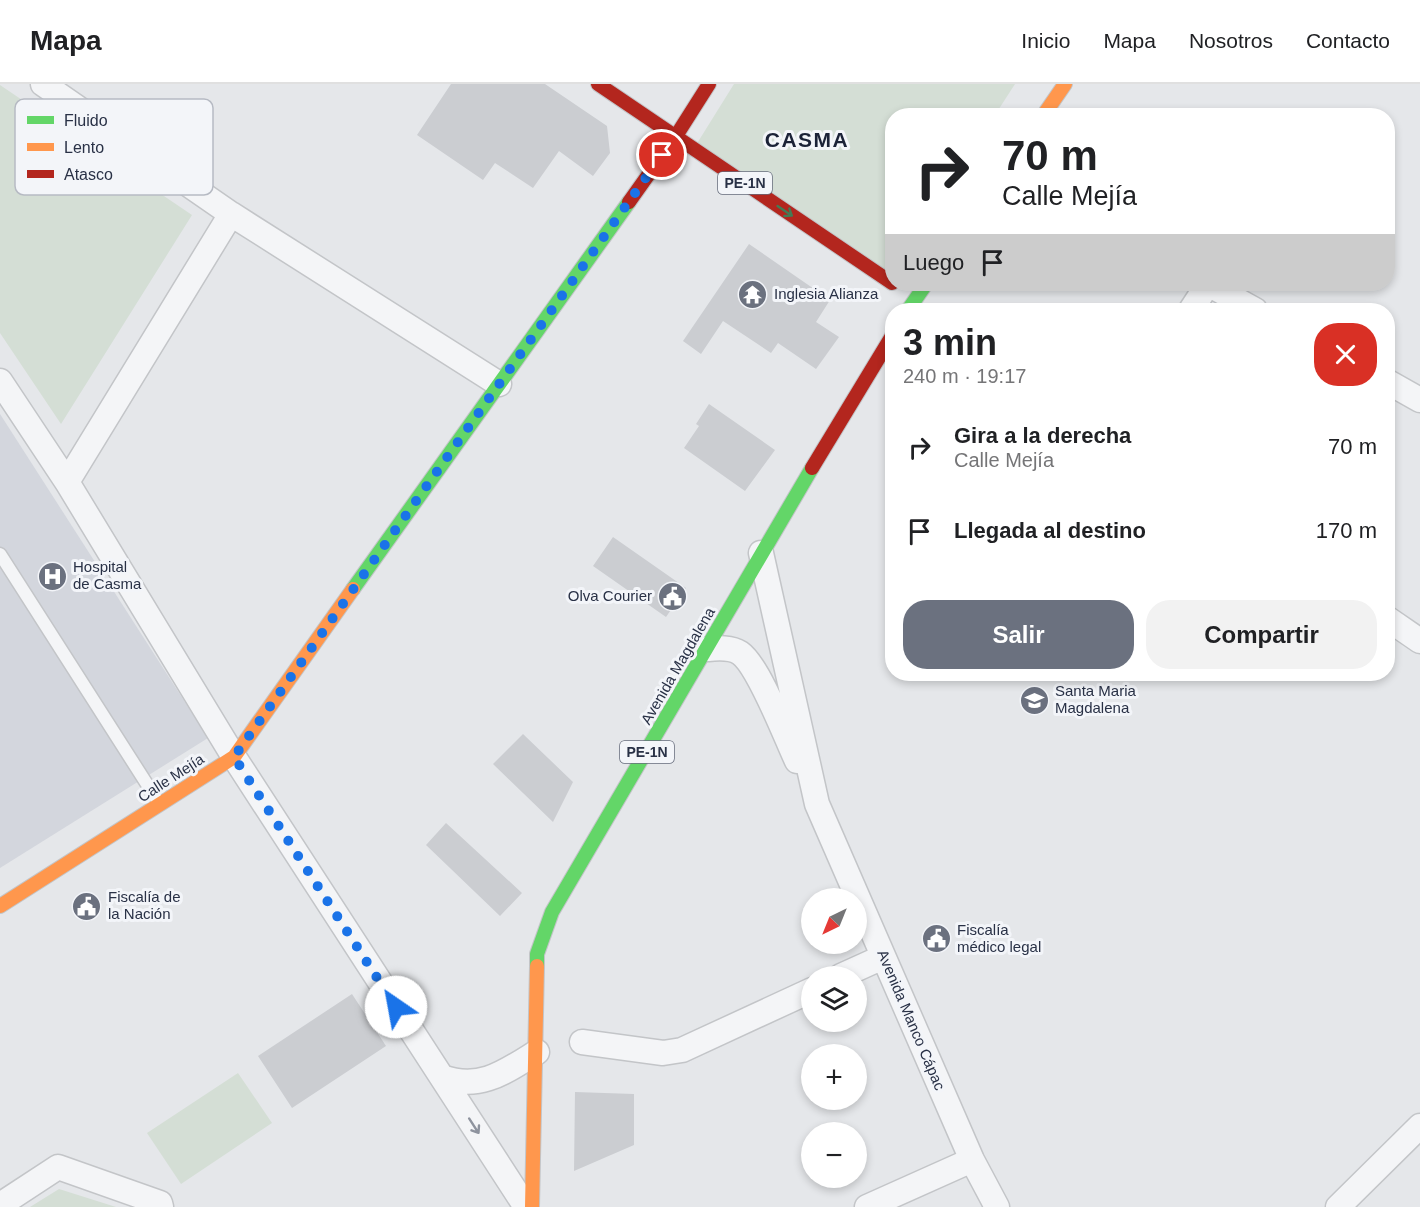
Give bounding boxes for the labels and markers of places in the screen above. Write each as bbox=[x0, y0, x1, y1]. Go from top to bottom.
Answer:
pin bbox=[636, 129, 687, 180]
temple icon: Inglesia Alianza bbox=[737, 278, 769, 310]
place label: Inglesia Alianza bbox=[774, 285, 879, 302]
place label: Hospital de Casma bbox=[73, 558, 142, 592]
hospital icon: Hospital de Casma bbox=[36, 560, 68, 592]
public building icon: Olva Courier bbox=[657, 580, 689, 612]
place label: Olva Courier bbox=[568, 587, 652, 604]
place label: Santa Maria Magdalena bbox=[1055, 682, 1137, 716]
school or university icon: Santa Maria Magdalena bbox=[1018, 684, 1050, 716]
place label: Fiscalía de la Nación bbox=[108, 888, 181, 922]
public building icon: Fiscalía de la Nación bbox=[71, 890, 103, 922]
place label: Fiscalía médico legal bbox=[957, 921, 1041, 955]
public building icon: Fiscalía médico legal bbox=[920, 923, 952, 955]

